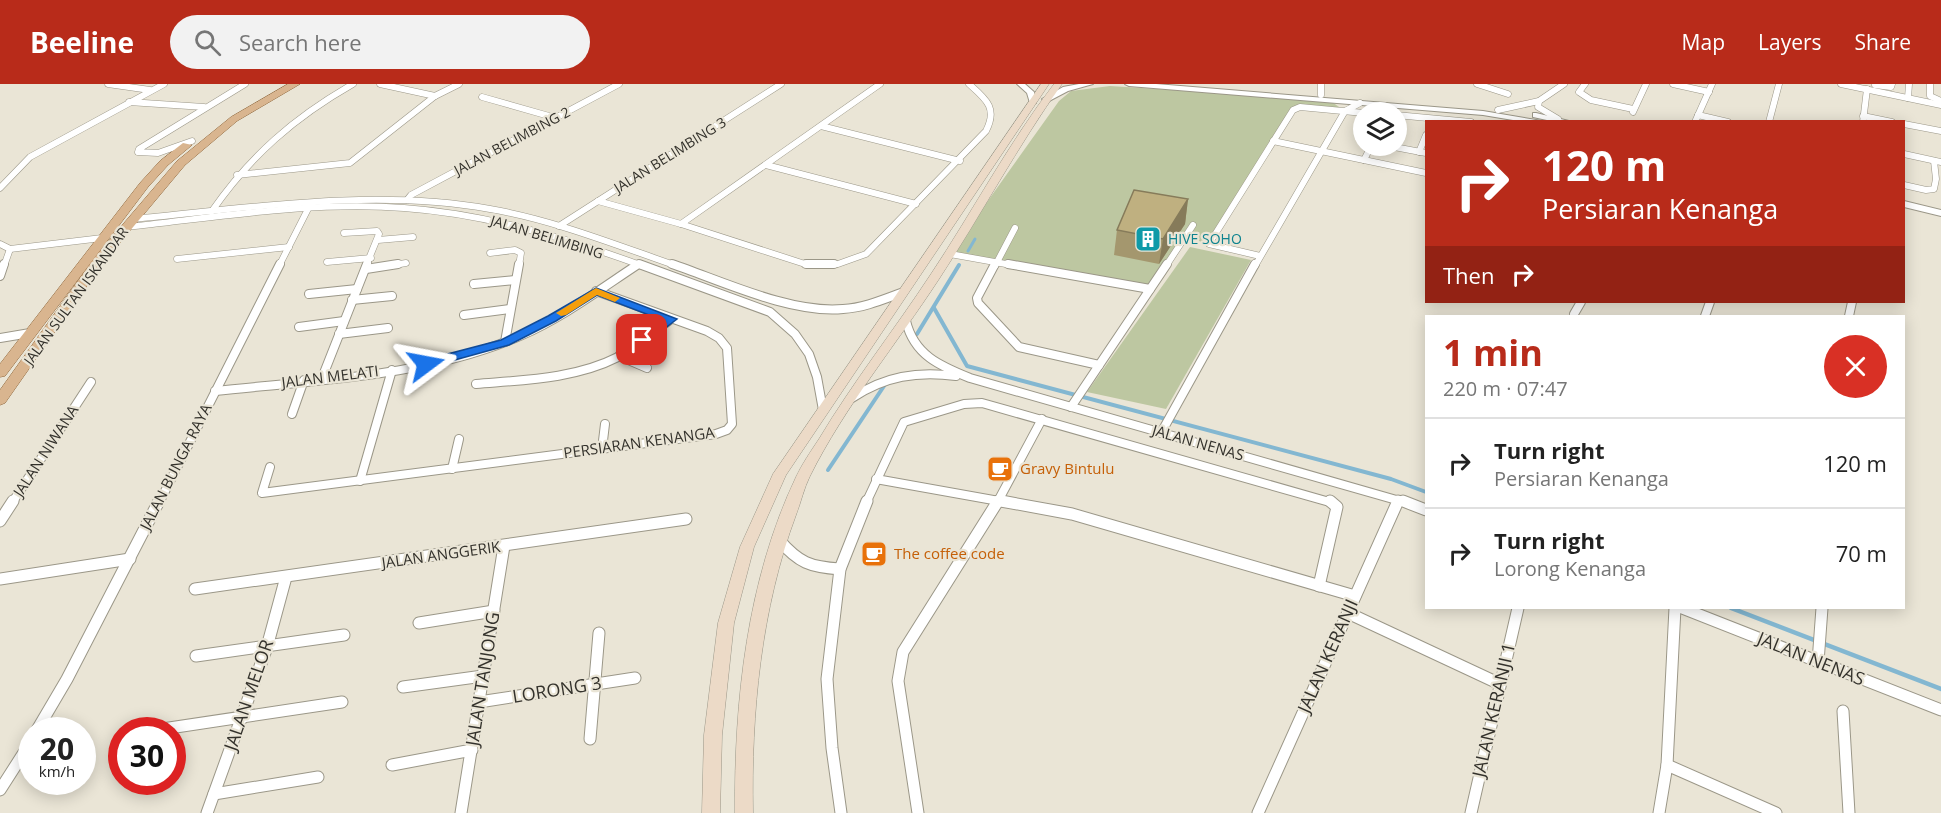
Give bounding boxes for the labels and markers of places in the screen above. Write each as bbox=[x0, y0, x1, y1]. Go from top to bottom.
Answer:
building icon: HIVE SOHO bbox=[1133, 224, 1163, 254]
place label: HIVE SOHO bbox=[1168, 229, 1242, 248]
pin bbox=[616, 314, 667, 365]
cafe icon: Gravy Bintulu bbox=[985, 454, 1015, 484]
place label: Gravy Bintulu bbox=[1020, 458, 1114, 478]
cafe icon: The coffee code bbox=[859, 539, 889, 569]
place label: The coffee code bbox=[894, 543, 1005, 563]

